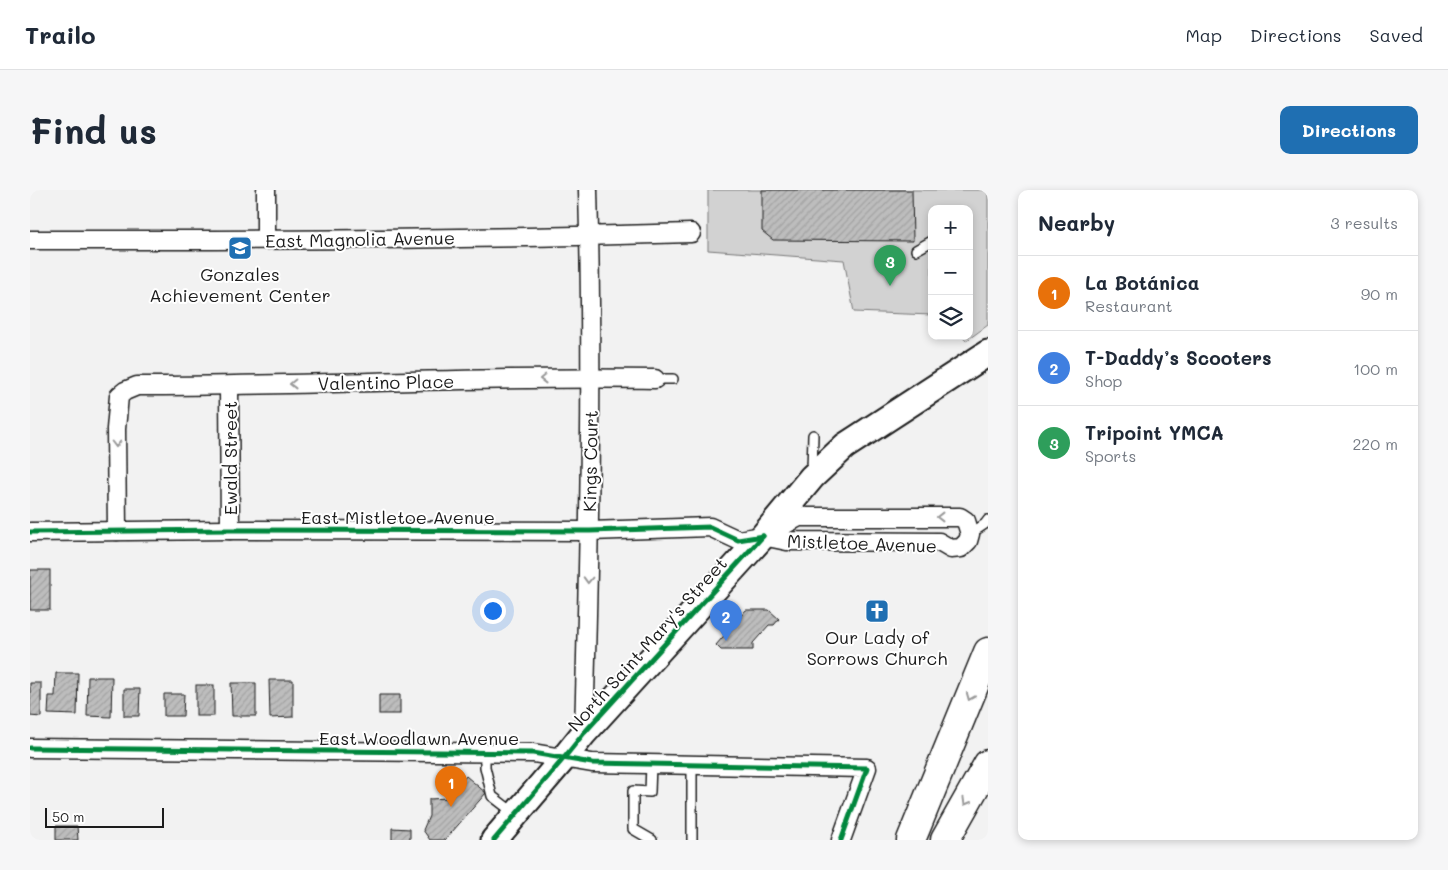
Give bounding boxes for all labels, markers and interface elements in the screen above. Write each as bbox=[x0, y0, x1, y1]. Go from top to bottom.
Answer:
text: Trailo bbox=[25, 19, 96, 50]
text: Map bbox=[1185, 23, 1222, 47]
text: Directions bbox=[1250, 23, 1342, 47]
text: Saved bbox=[1370, 23, 1423, 47]
button: Directions bbox=[1280, 106, 1418, 154]
text: Find us bbox=[30, 107, 157, 153]
map controls bbox=[928, 205, 973, 340]
button: + bbox=[928, 205, 973, 250]
text: Nearby bbox=[1038, 209, 1115, 236]
text: 3 results bbox=[1330, 212, 1398, 233]
street label: East Magnolia Avenue bbox=[265, 225, 455, 253]
school or university icon: Gonzales Achievement Center bbox=[227, 235, 253, 261]
pin: 3 bbox=[874, 245, 906, 286]
button: − bbox=[928, 250, 973, 295]
place label: Gonzales Achievement Center bbox=[149, 262, 331, 307]
text: La Botánica bbox=[1085, 270, 1199, 295]
text: 1 bbox=[1050, 283, 1058, 304]
text: 90 m bbox=[1361, 283, 1398, 304]
button: layers bbox=[928, 295, 973, 340]
text: Restaurant bbox=[1085, 295, 1173, 316]
text: T-Daddy’s Scooters bbox=[1085, 345, 1272, 370]
text: 2 bbox=[1050, 358, 1058, 379]
text: 100 m bbox=[1353, 358, 1398, 379]
street label: Valentino Place bbox=[317, 369, 455, 395]
text: Shop bbox=[1085, 370, 1122, 391]
one-way arrow bbox=[538, 374, 546, 384]
one-way arrow bbox=[288, 379, 296, 390]
street label: Ewald Street bbox=[218, 401, 242, 515]
street label: Kings Court bbox=[577, 410, 603, 512]
text: Tripoint YMCA bbox=[1085, 420, 1224, 445]
text: 3 bbox=[1049, 433, 1059, 454]
text: 220 m bbox=[1352, 433, 1398, 454]
one-way arrow bbox=[111, 441, 121, 449]
text: Sports bbox=[1085, 445, 1136, 466]
street label: East Mistletoe Avenue bbox=[301, 505, 495, 529]
one-way arrow bbox=[936, 512, 944, 522]
street label: Mistletoe Avenue bbox=[787, 528, 937, 558]
street label: North Saint Mary's Street bbox=[562, 552, 732, 736]
one-way arrow bbox=[583, 576, 593, 584]
your location bbox=[480, 598, 506, 624]
church icon: Our Lady of Sorrows Church bbox=[864, 598, 890, 624]
pin: 2 bbox=[710, 600, 742, 641]
place label: Our Lady of Sorrows Church bbox=[807, 625, 947, 670]
one-way arrow bbox=[965, 692, 976, 701]
street label: East Woodlawn Avenue bbox=[319, 726, 519, 750]
pin: 1 bbox=[435, 766, 467, 807]
one-way arrow bbox=[963, 796, 973, 805]
scale bar bbox=[45, 805, 164, 828]
text: 50 m bbox=[52, 807, 84, 826]

